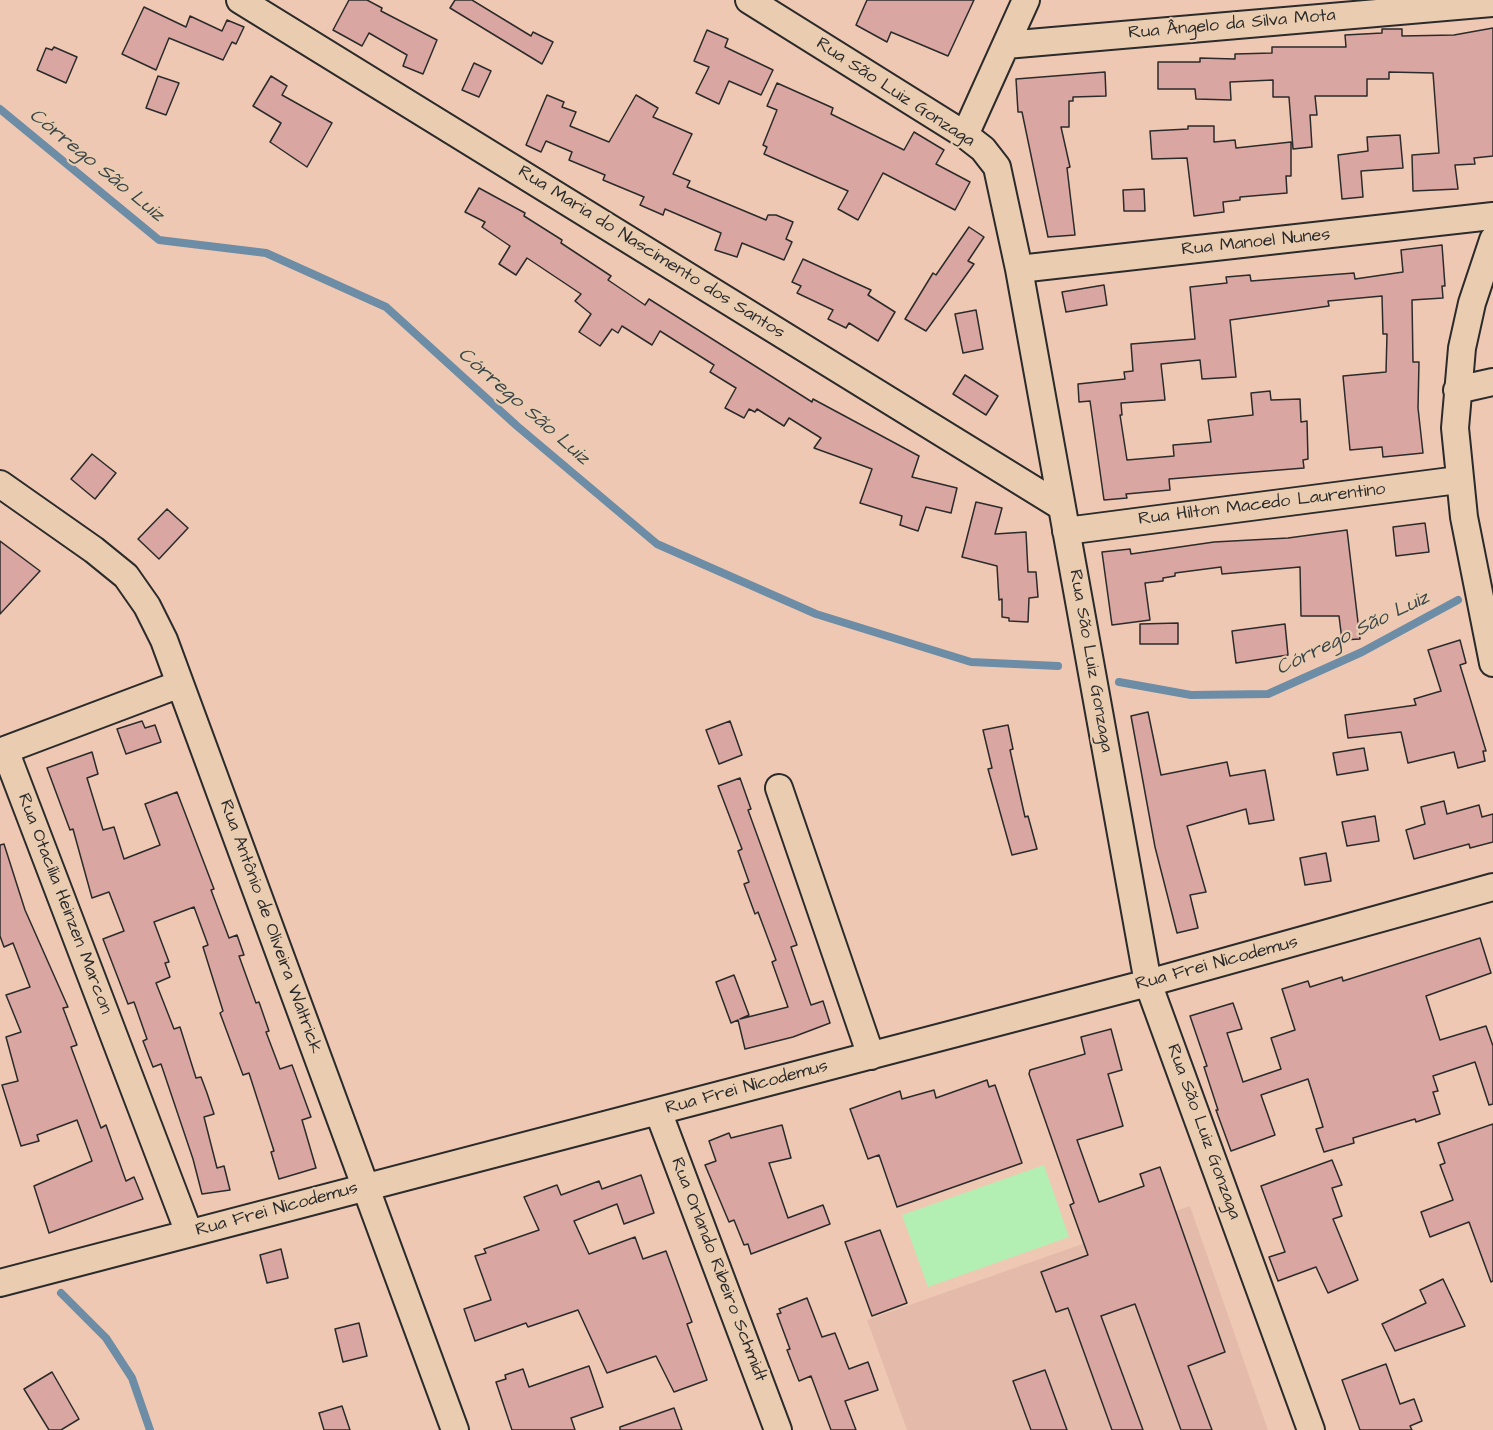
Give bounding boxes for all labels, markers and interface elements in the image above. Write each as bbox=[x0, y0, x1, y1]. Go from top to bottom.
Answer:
street label: Rua Ângelo da Silva Mota bbox=[1127, 5, 1337, 45]
street label: Rua São Luiz Gonzaga bbox=[812, 34, 978, 152]
water label: Córrego São Luiz bbox=[24, 104, 168, 228]
street label: Rua Maria do Nascimento dos Santos bbox=[514, 162, 788, 344]
street label: Rua Manoel Nunes bbox=[1181, 224, 1331, 262]
water label: Córrego São Luiz bbox=[452, 343, 594, 471]
street label: Rua Hilton Macedo Laurentino bbox=[1137, 479, 1387, 531]
street label: Rua São Luiz Gonzaga bbox=[1063, 568, 1117, 754]
water label: Córrego São Luiz bbox=[1273, 587, 1433, 681]
street label: Rua Otacília Heinzen Marcon bbox=[12, 791, 116, 1017]
street label: Rua Antônio de Oliveira Waltrick bbox=[214, 797, 326, 1057]
street label: Rua Frei Nicodemus bbox=[1134, 932, 1300, 996]
street label: Rua São Luiz Gonzaga bbox=[1161, 1041, 1245, 1223]
street label: Rua Frei Nicodemus bbox=[664, 1056, 830, 1120]
street label: Rua Orlando Ribeiro Schmidt bbox=[665, 1155, 771, 1385]
street label: Rua Frei Nicodemus bbox=[194, 1178, 360, 1242]

